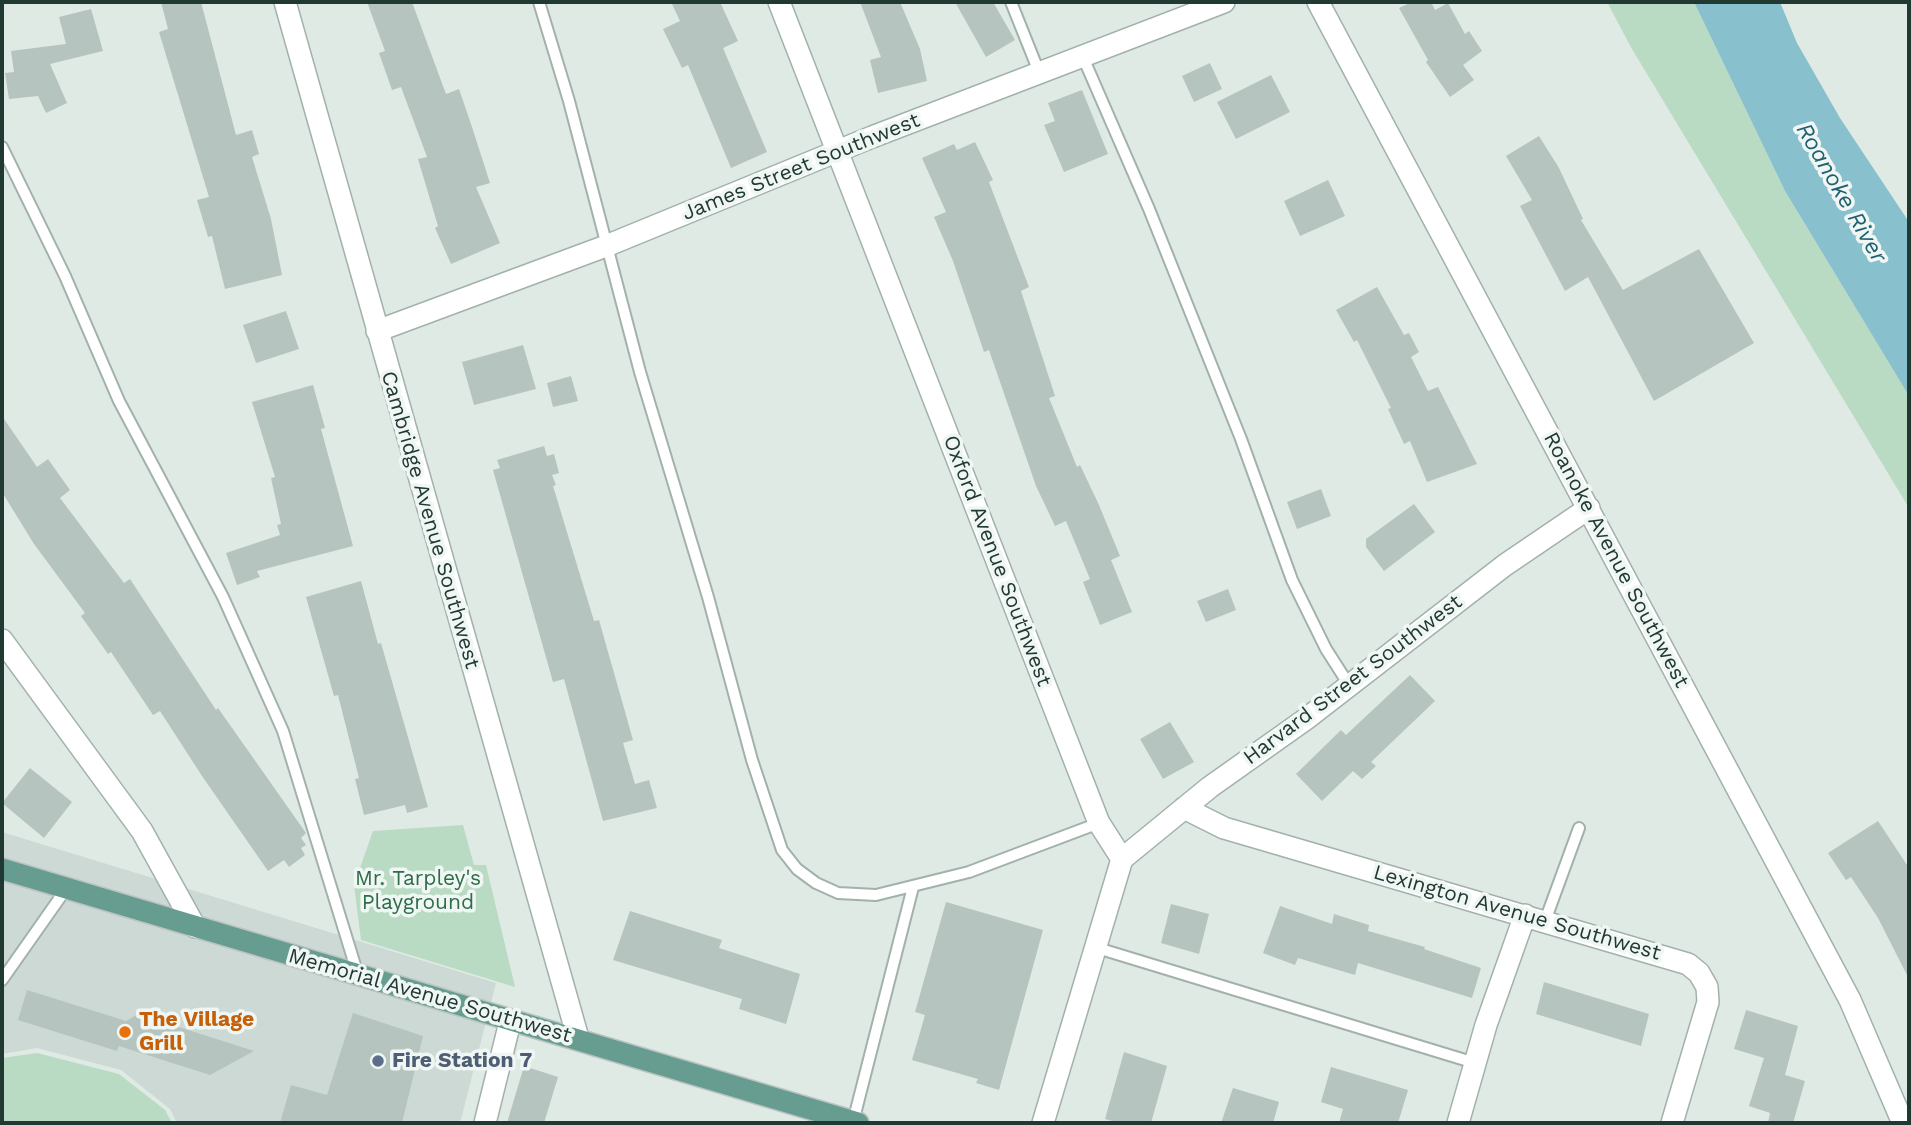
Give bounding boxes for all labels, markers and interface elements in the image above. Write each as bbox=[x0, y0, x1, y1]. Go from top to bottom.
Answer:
street label: James Street Southwest bbox=[679, 108, 923, 226]
water label: Roanoke River bbox=[1790, 118, 1892, 268]
street label: Cambridge Avenue Southwest bbox=[375, 368, 485, 672]
street label: Roanoke Avenue Southwest bbox=[1538, 428, 1694, 692]
street label: Oxford Avenue Southwest bbox=[937, 432, 1057, 690]
street label: Harvard Street Southwest bbox=[1239, 590, 1467, 770]
street label: Lexington Avenue Southwest bbox=[1370, 860, 1664, 966]
park label: Mr. Tarpley's Playground bbox=[355, 866, 481, 916]
street label: Memorial Avenue Southwest bbox=[286, 943, 574, 1049]
place label: The Village Grill bbox=[139, 1007, 254, 1057]
marker: The Village Grill bbox=[117, 1024, 133, 1040]
place label: Fire Station 7 bbox=[392, 1048, 532, 1074]
marker: Fire Station 7 bbox=[370, 1053, 386, 1069]

